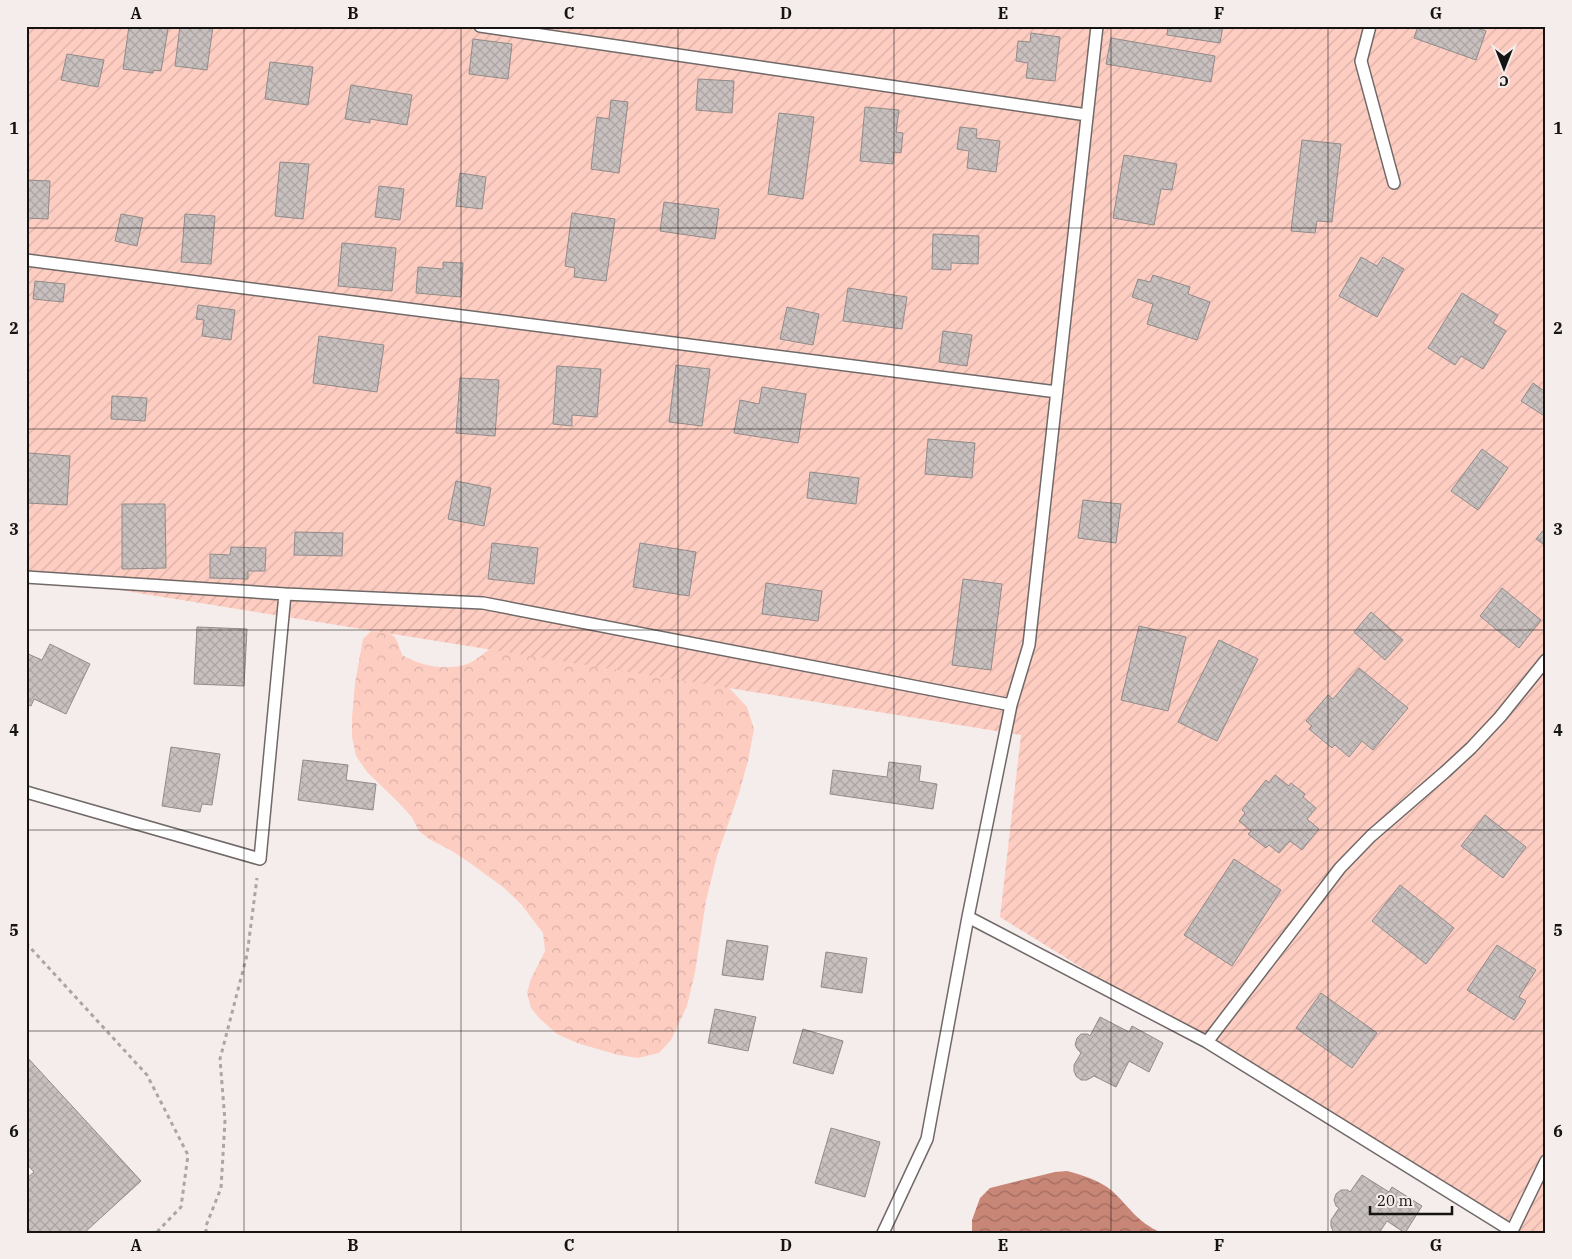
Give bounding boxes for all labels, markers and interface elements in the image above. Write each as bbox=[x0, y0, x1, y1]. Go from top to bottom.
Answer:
text: A bbox=[130, 3, 142, 23]
text: B bbox=[347, 3, 359, 23]
text: C bbox=[564, 3, 574, 23]
text: D bbox=[780, 3, 792, 23]
text: E bbox=[998, 3, 1008, 23]
text: F bbox=[1214, 3, 1224, 23]
text: G bbox=[1430, 3, 1442, 23]
north arrow bbox=[1480, 42, 1530, 92]
text: С bbox=[1499, 72, 1509, 90]
text: 1 bbox=[9, 118, 19, 138]
text: 1 bbox=[1553, 118, 1563, 138]
text: 2 bbox=[9, 318, 19, 338]
text: 2 bbox=[1553, 318, 1563, 338]
text: 3 bbox=[9, 519, 19, 539]
text: 3 bbox=[1553, 519, 1563, 539]
text: 4 bbox=[9, 720, 19, 740]
text: 4 bbox=[1553, 720, 1563, 740]
text: 5 bbox=[9, 920, 19, 940]
text: 5 bbox=[1553, 920, 1563, 940]
text: 6 bbox=[9, 1121, 19, 1141]
text: 6 bbox=[1553, 1121, 1563, 1141]
scale bar bbox=[1370, 1184, 1452, 1216]
text: 20 m bbox=[1377, 1191, 1413, 1210]
text: A bbox=[130, 1235, 142, 1255]
text: B bbox=[347, 1235, 359, 1255]
text: C bbox=[564, 1235, 574, 1255]
text: D bbox=[780, 1235, 792, 1255]
text: E bbox=[998, 1235, 1008, 1255]
text: F bbox=[1214, 1235, 1224, 1255]
text: G bbox=[1430, 1235, 1442, 1255]

